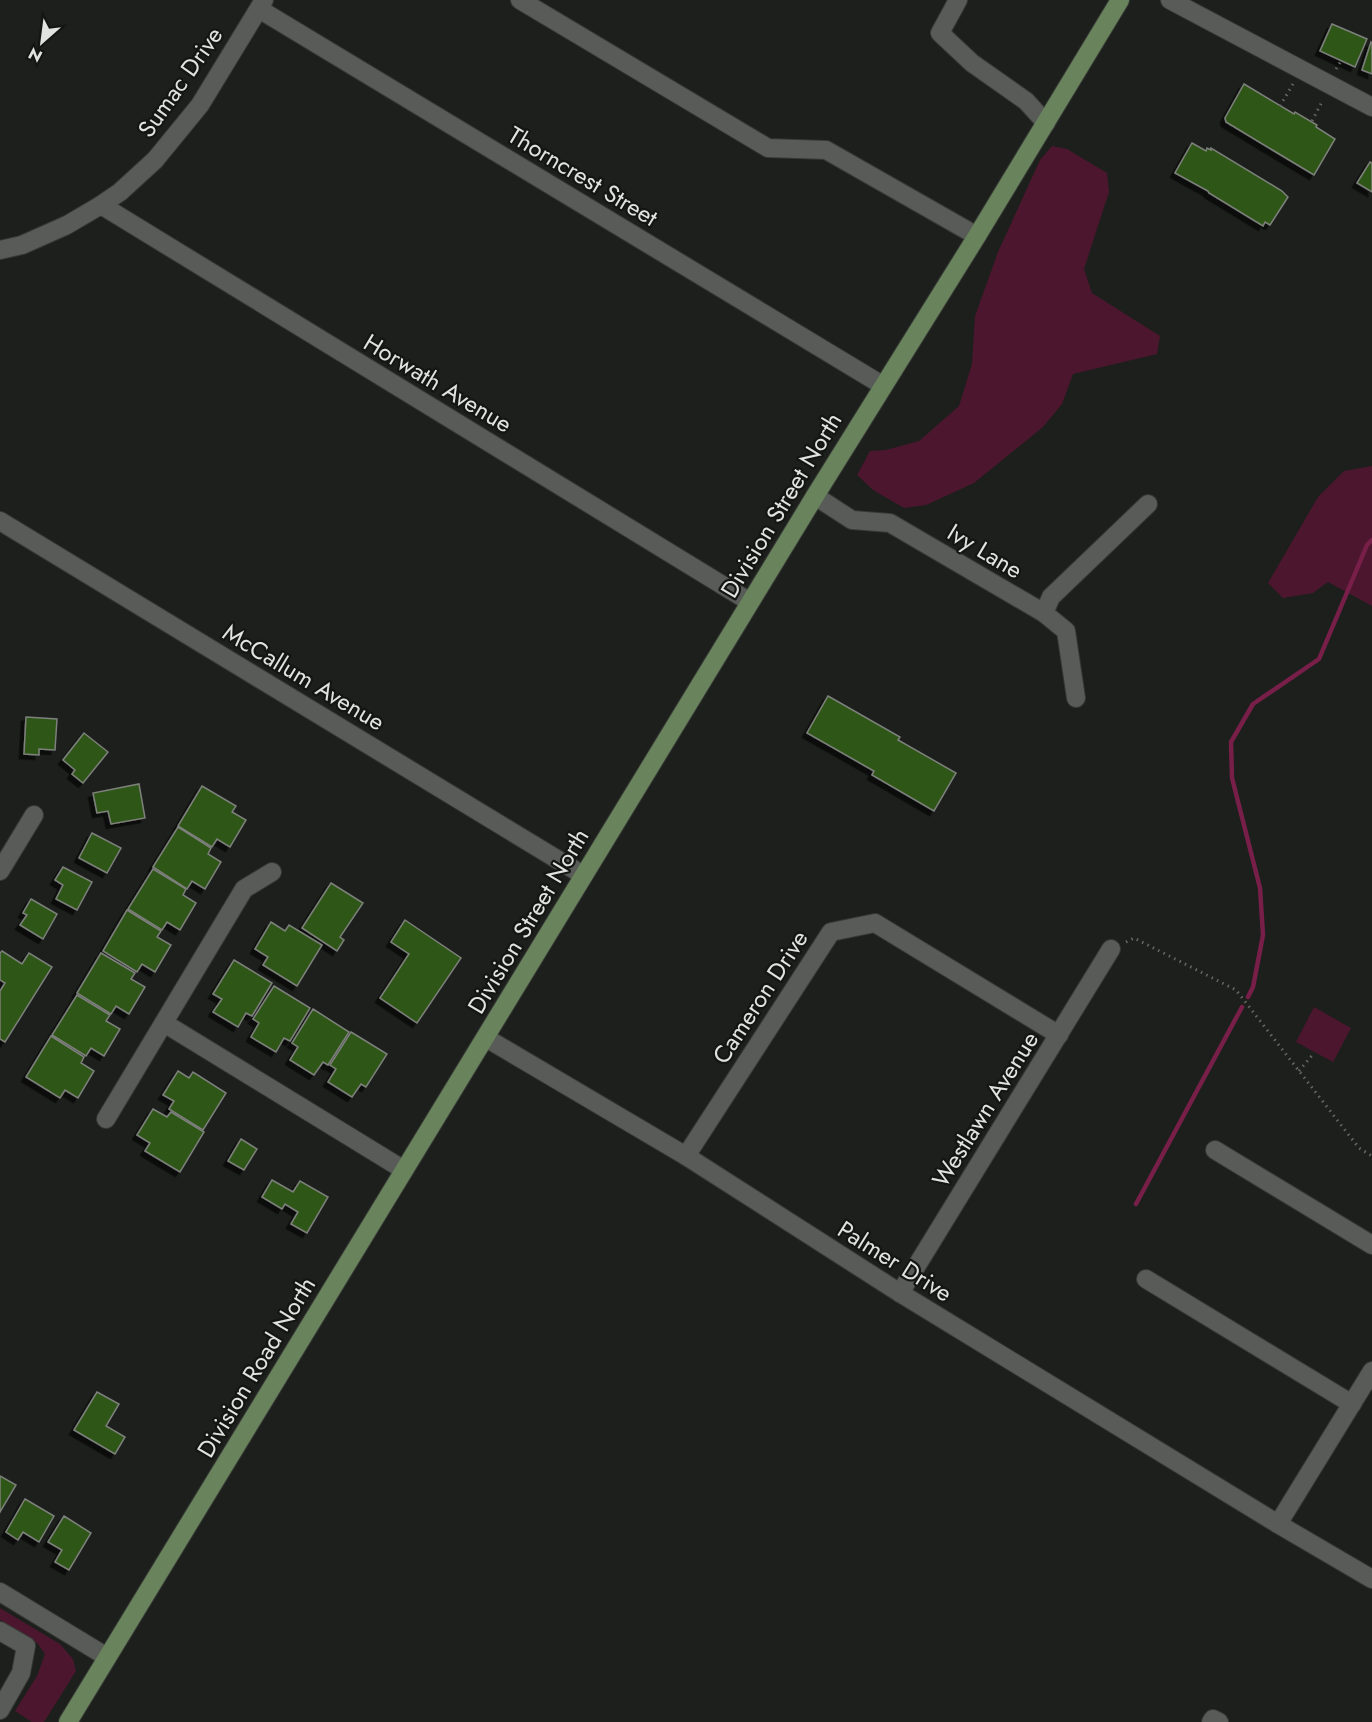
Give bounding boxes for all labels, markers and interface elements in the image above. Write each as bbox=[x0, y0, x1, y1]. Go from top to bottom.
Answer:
north arrow bbox=[12, 12, 72, 72]
street label: Sumac Drive bbox=[129, 20, 231, 144]
text: N bbox=[24, 42, 46, 68]
street label: Thorncrest Street bbox=[501, 117, 665, 235]
street label: Horwath Avenue bbox=[357, 325, 519, 441]
street label: Division Street North bbox=[712, 406, 850, 604]
street label: Ivy Lane bbox=[941, 515, 1029, 587]
street label: McCallum Avenue bbox=[216, 615, 392, 739]
street label: Division Street North bbox=[459, 822, 597, 1020]
street label: Cameron Drive bbox=[704, 923, 816, 1071]
street label: Westlawn Avenue bbox=[923, 1024, 1047, 1194]
street label: Palmer Drive bbox=[831, 1212, 959, 1310]
street label: Division Road North bbox=[188, 1270, 324, 1464]

